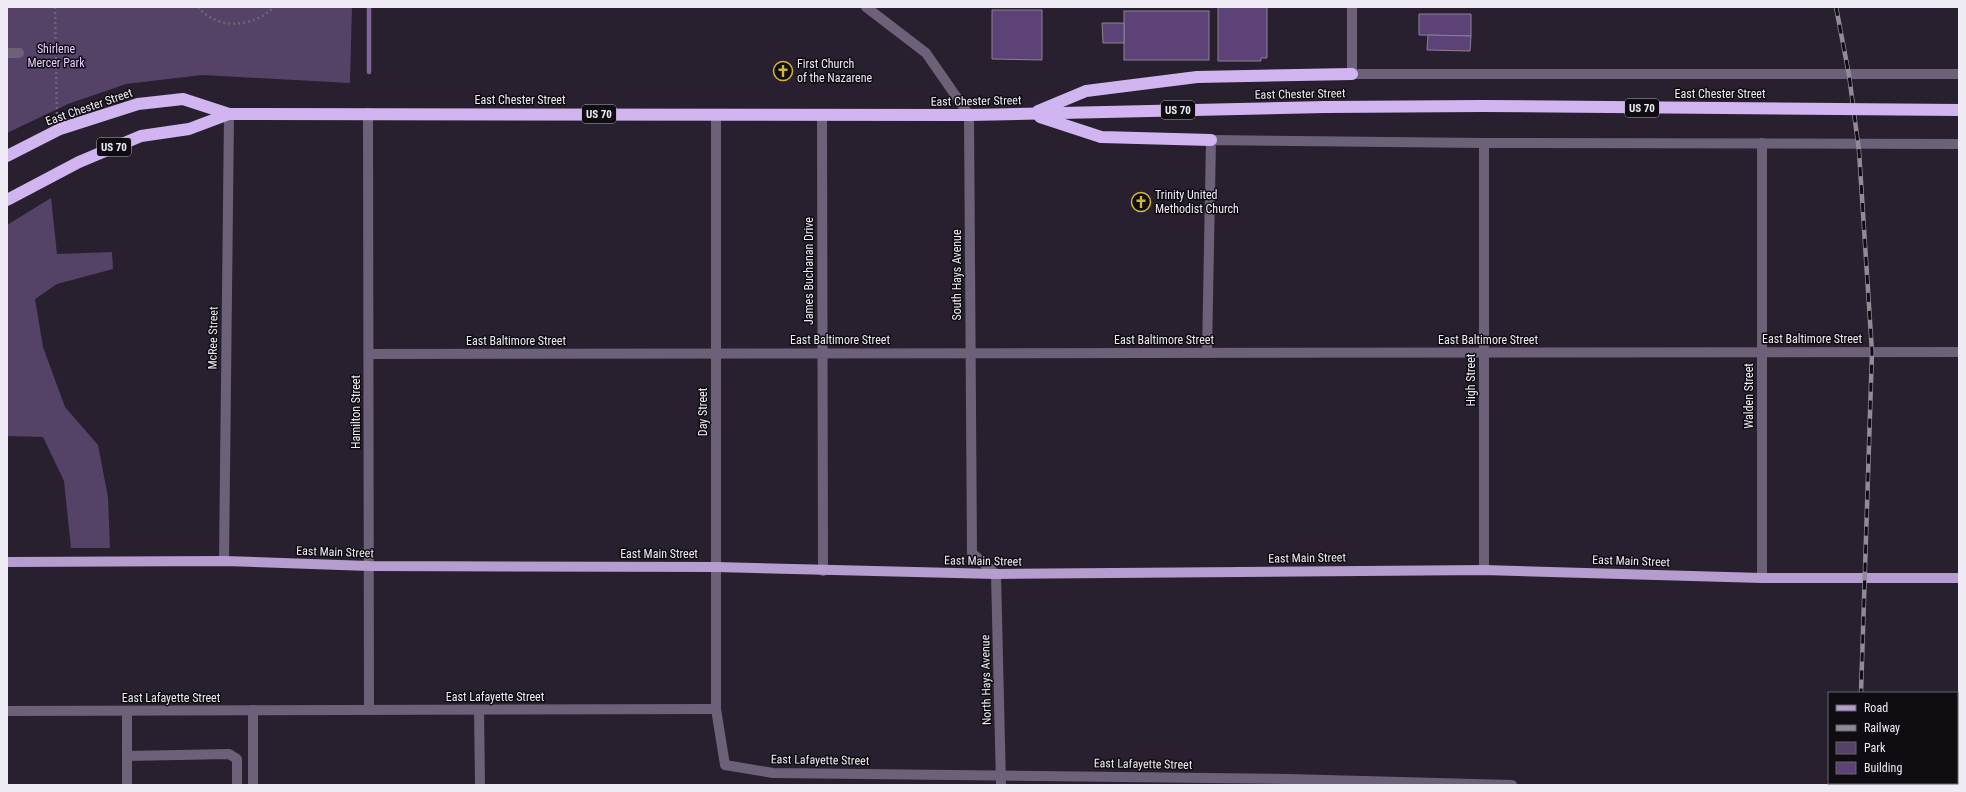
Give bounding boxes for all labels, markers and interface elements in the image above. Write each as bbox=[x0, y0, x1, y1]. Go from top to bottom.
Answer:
park label: Shirlene Mercer Park bbox=[27, 42, 85, 70]
place label: First Church of the Nazarene bbox=[797, 57, 872, 85]
church icon: First Church of the Nazarene bbox=[772, 60, 794, 82]
street label: East Chester Street bbox=[44, 85, 135, 128]
street label: East Chester Street bbox=[1254, 86, 1346, 102]
street label: East Chester Street bbox=[1675, 87, 1766, 101]
street label: East Chester Street bbox=[475, 93, 566, 107]
street label: East Chester Street bbox=[930, 93, 1022, 109]
road number: US 70 bbox=[1625, 99, 1659, 117]
road number: US 70 bbox=[1161, 101, 1195, 119]
road number: US 70 bbox=[582, 105, 616, 123]
road number: US 70 bbox=[97, 138, 131, 156]
place label: Trinity United Methodist Church bbox=[1155, 188, 1239, 216]
church icon: Trinity United Methodist Church bbox=[1130, 191, 1152, 213]
street label: James Buchanan Drive bbox=[802, 217, 816, 325]
street label: South Hays Avenue bbox=[950, 229, 964, 321]
street label: McRee Street bbox=[205, 306, 221, 370]
street label: East Baltimore Street bbox=[1762, 332, 1862, 346]
street label: East Baltimore Street bbox=[790, 333, 890, 347]
street label: East Baltimore Street bbox=[1114, 333, 1214, 347]
street label: East Baltimore Street bbox=[1438, 333, 1538, 347]
street label: East Baltimore Street bbox=[466, 334, 566, 348]
street label: High Street bbox=[1464, 353, 1478, 406]
street label: Walden Street bbox=[1742, 363, 1756, 429]
street label: Hamilton Street bbox=[349, 375, 363, 449]
street label: Day Street bbox=[696, 387, 710, 436]
street label: East Main Street bbox=[296, 544, 375, 560]
street label: East Main Street bbox=[620, 547, 698, 561]
street label: East Main Street bbox=[1268, 550, 1346, 566]
street label: East Main Street bbox=[944, 553, 1022, 569]
street label: East Main Street bbox=[1592, 553, 1671, 569]
street label: North Hays Avenue bbox=[978, 634, 994, 725]
street label: East Lafayette Street bbox=[446, 690, 545, 704]
street label: East Lafayette Street bbox=[122, 691, 221, 705]
legend bbox=[1828, 692, 1958, 784]
text: Road bbox=[1864, 701, 1888, 715]
text: Railway bbox=[1864, 721, 1900, 735]
text: Park bbox=[1864, 741, 1886, 755]
street label: East Lafayette Street bbox=[771, 752, 870, 768]
street label: East Lafayette Street bbox=[1094, 756, 1193, 772]
text: Building bbox=[1864, 761, 1902, 775]

